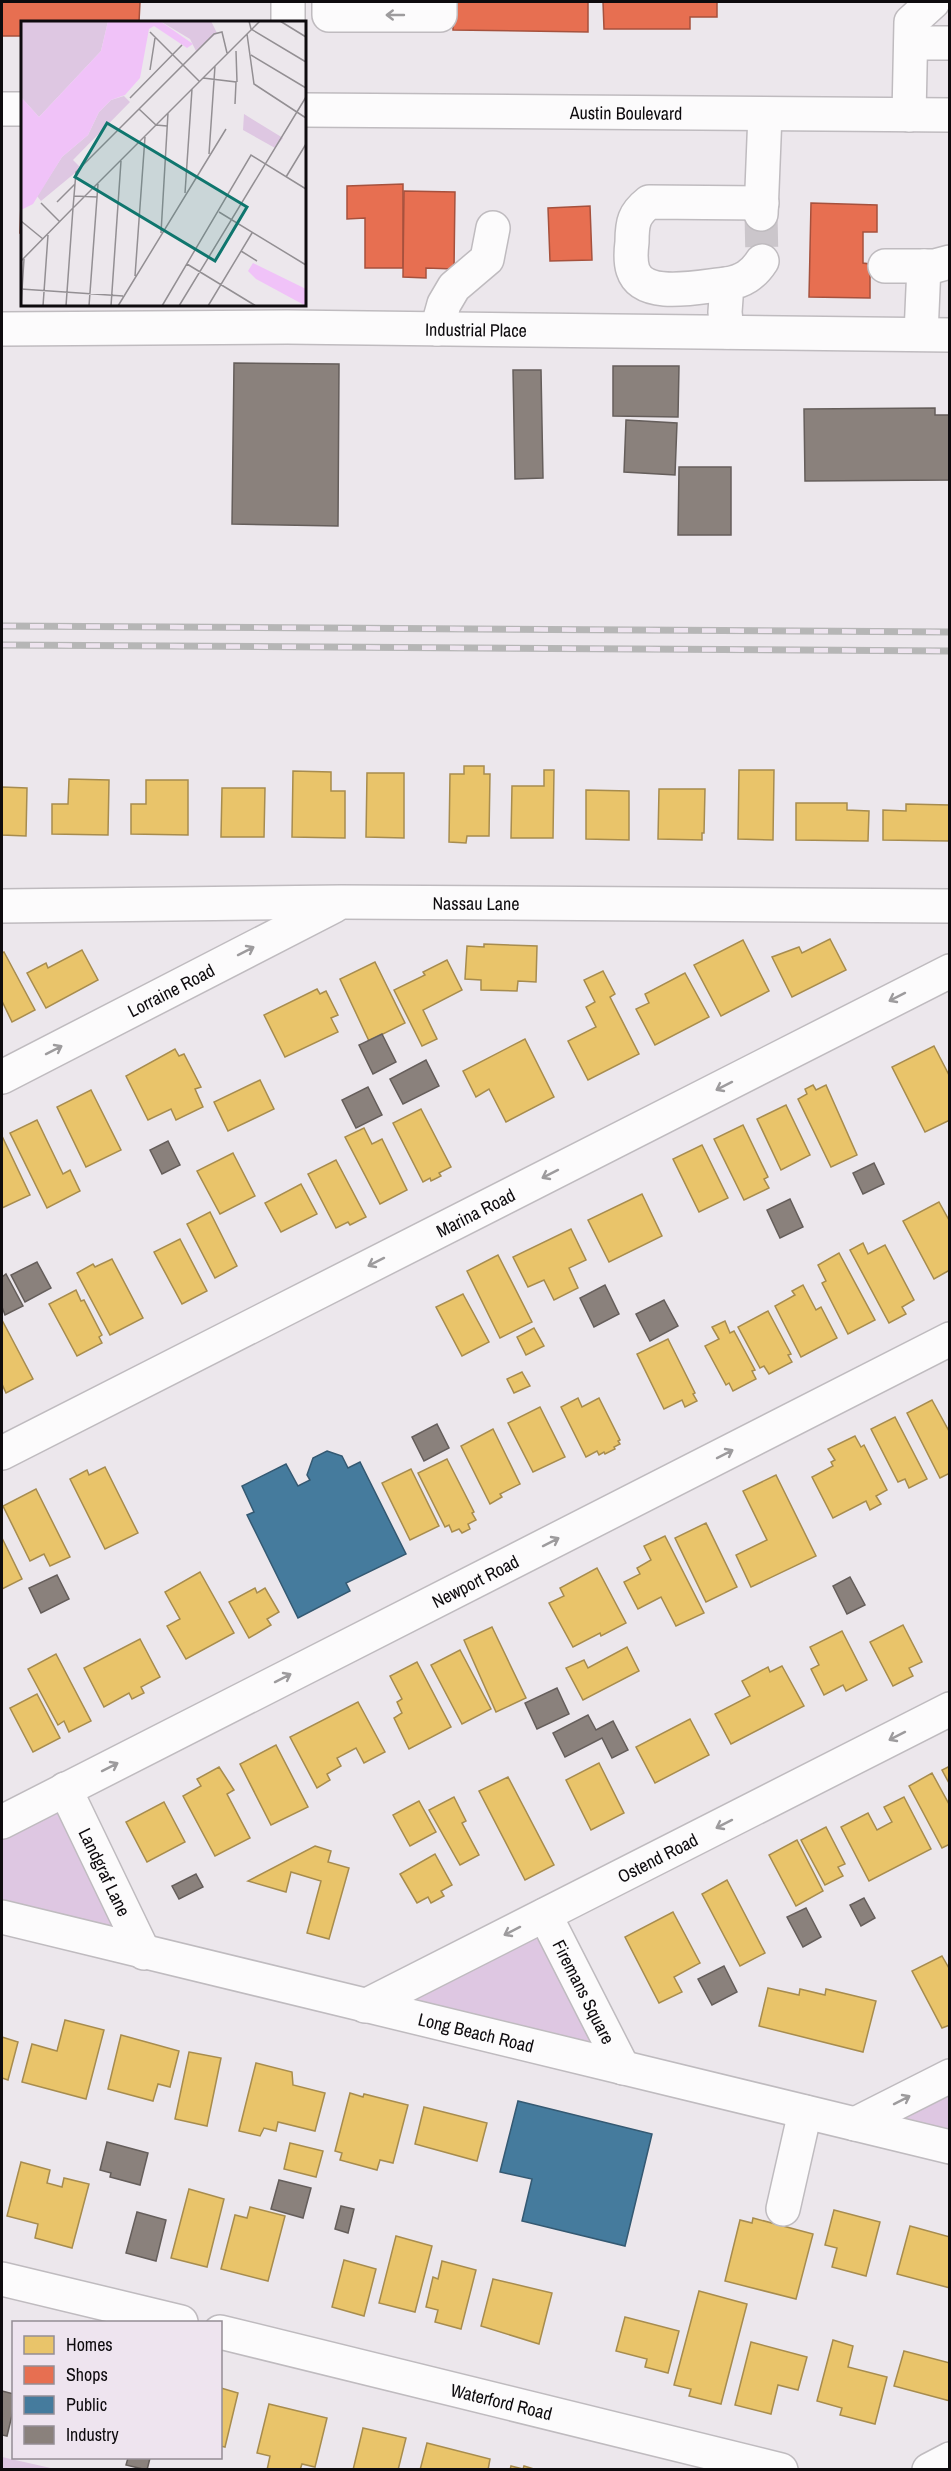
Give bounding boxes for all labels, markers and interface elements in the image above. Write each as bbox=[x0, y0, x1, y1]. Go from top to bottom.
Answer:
one-way arrow bbox=[385, 9, 405, 21]
inset map bbox=[21, 21, 306, 306]
street label: Austin Boulevard bbox=[569, 100, 682, 125]
street label: Industrial Place bbox=[425, 316, 527, 342]
street label: Nassau Lane bbox=[432, 890, 520, 916]
one-way arrow bbox=[236, 945, 254, 957]
street label: Lorraine Road bbox=[123, 957, 219, 1023]
one-way arrow bbox=[889, 992, 907, 1003]
one-way arrow bbox=[44, 1044, 62, 1055]
one-way arrow bbox=[715, 1080, 733, 1092]
one-way arrow bbox=[541, 1169, 559, 1180]
street label: Marina Road bbox=[432, 1182, 519, 1243]
one-way arrow bbox=[367, 1257, 385, 1269]
one-way arrow bbox=[715, 1447, 733, 1459]
one-way arrow bbox=[541, 1536, 559, 1547]
street label: Newport Road bbox=[427, 1548, 523, 1614]
one-way arrow bbox=[274, 1672, 292, 1684]
one-way arrow bbox=[889, 1730, 907, 1742]
one-way arrow bbox=[100, 1761, 118, 1772]
one-way arrow bbox=[715, 1819, 733, 1830]
street label: Landgraf Lane bbox=[73, 1824, 137, 1920]
street label: Ostend Road bbox=[613, 1827, 702, 1888]
one-way arrow bbox=[504, 1926, 522, 1938]
street label: Firemans Square bbox=[547, 1935, 621, 2048]
street label: Long Beach Road bbox=[416, 2006, 537, 2058]
one-way arrow bbox=[893, 2094, 910, 2106]
legend bbox=[12, 2321, 222, 2459]
text: Homes bbox=[66, 2332, 113, 2357]
text: Shops bbox=[66, 2362, 108, 2387]
street label: Waterford Road bbox=[448, 2377, 555, 2426]
text: Public bbox=[66, 2392, 107, 2417]
text: Industry bbox=[66, 2422, 119, 2447]

